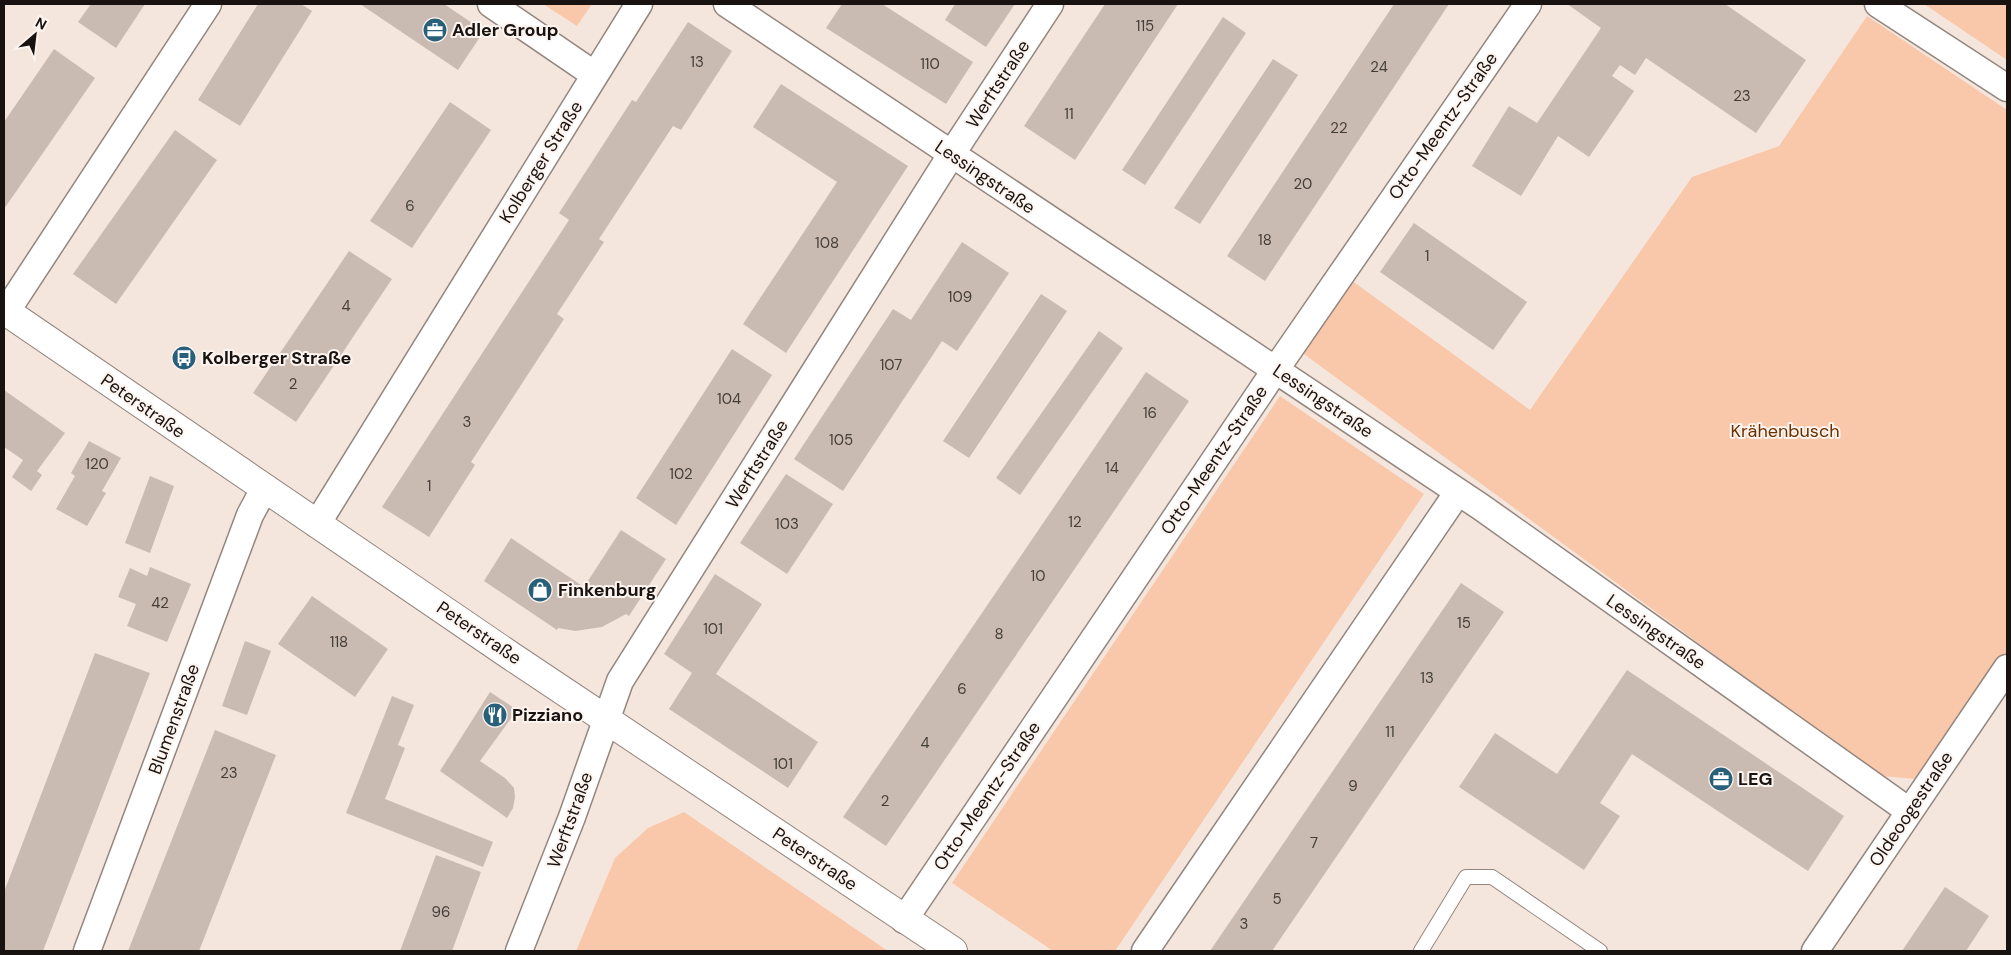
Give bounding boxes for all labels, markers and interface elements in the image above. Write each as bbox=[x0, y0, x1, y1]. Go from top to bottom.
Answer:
north arrow bbox=[10, 10, 60, 60]
text: N bbox=[32, 13, 50, 34]
house number: 115 bbox=[1136, 16, 1154, 36]
office icon: Adler Group bbox=[422, 17, 448, 43]
place label: Adler Group bbox=[452, 18, 558, 42]
street label: Werftstraße bbox=[961, 35, 1035, 133]
street label: Otto-Meentz-Straße bbox=[1383, 47, 1503, 205]
house number: 13 bbox=[690, 52, 704, 72]
house number: 110 bbox=[920, 54, 940, 74]
house number: 24 bbox=[1370, 57, 1388, 77]
house number: 23 bbox=[1733, 86, 1751, 106]
street label: Kolberger Straße bbox=[494, 96, 588, 228]
house number: 11 bbox=[1064, 104, 1074, 124]
house number: 22 bbox=[1330, 118, 1348, 138]
street label: Lessingstraße bbox=[930, 135, 1040, 219]
house number: 20 bbox=[1294, 174, 1312, 194]
house number: 6 bbox=[405, 196, 415, 216]
house number: 18 bbox=[1258, 230, 1272, 250]
house number: 108 bbox=[815, 233, 839, 253]
house number: 1 bbox=[1425, 246, 1429, 266]
house number: 109 bbox=[948, 287, 972, 307]
house number: 4 bbox=[341, 296, 351, 316]
bus stop icon: Kolberger Straße bbox=[171, 345, 197, 371]
place label: Kolberger Straße bbox=[202, 346, 352, 370]
house number: 107 bbox=[880, 355, 902, 375]
street label: Lessingstraße bbox=[1268, 359, 1378, 443]
street label: Peterstraße bbox=[96, 368, 190, 444]
house number: 2 bbox=[289, 374, 297, 394]
street label: Otto-Meentz-Straße bbox=[1155, 381, 1273, 539]
house number: 104 bbox=[717, 389, 741, 409]
house number: 16 bbox=[1143, 403, 1157, 423]
house number: 3 bbox=[463, 412, 471, 432]
street label: Werftstraße bbox=[720, 415, 794, 513]
park label: Krähenbusch bbox=[1730, 419, 1840, 443]
house number: 105 bbox=[829, 430, 853, 450]
house number: 120 bbox=[85, 454, 109, 474]
house number: 14 bbox=[1105, 458, 1119, 478]
house number: 102 bbox=[669, 464, 693, 484]
house number: 1 bbox=[427, 476, 431, 496]
house number: 12 bbox=[1068, 512, 1082, 532]
house number: 103 bbox=[775, 514, 799, 534]
house number: 10 bbox=[1031, 566, 1045, 586]
shop icon: Finkenburg bbox=[527, 577, 553, 603]
place label: Finkenburg bbox=[558, 578, 656, 602]
street label: Lessingstraße bbox=[1602, 589, 1710, 675]
house number: 42 bbox=[151, 593, 169, 613]
street label: Peterstraße bbox=[432, 596, 526, 670]
house number: 15 bbox=[1457, 613, 1471, 633]
house number: 101 bbox=[703, 619, 723, 639]
house number: 8 bbox=[994, 624, 1004, 644]
house number: 118 bbox=[330, 632, 348, 652]
street label: Blumenstraße bbox=[143, 660, 205, 778]
house number: 13 bbox=[1420, 668, 1434, 688]
house number: 6 bbox=[957, 679, 967, 699]
restaurant icon: Pizziano bbox=[482, 702, 508, 728]
place label: Pizziano bbox=[512, 703, 583, 727]
street label: Otto-Meentz-Straße bbox=[928, 717, 1046, 875]
house number: 11 bbox=[1385, 722, 1395, 742]
house number: 4 bbox=[920, 733, 930, 753]
street label: Oldeoogestraße bbox=[1863, 747, 1959, 871]
house number: 101 bbox=[773, 754, 793, 774]
house number: 23 bbox=[220, 763, 238, 783]
office icon: LEG bbox=[1708, 766, 1734, 792]
place label: LEG bbox=[1738, 767, 1773, 791]
street label: Werftstraße bbox=[542, 769, 598, 871]
house number: 9 bbox=[1348, 776, 1358, 796]
house number: 2 bbox=[881, 791, 889, 811]
street label: Peterstraße bbox=[768, 822, 862, 896]
house number: 7 bbox=[1310, 833, 1318, 853]
house number: 5 bbox=[1272, 889, 1282, 909]
house number: 96 bbox=[432, 902, 450, 922]
house number: 3 bbox=[1240, 914, 1248, 934]

